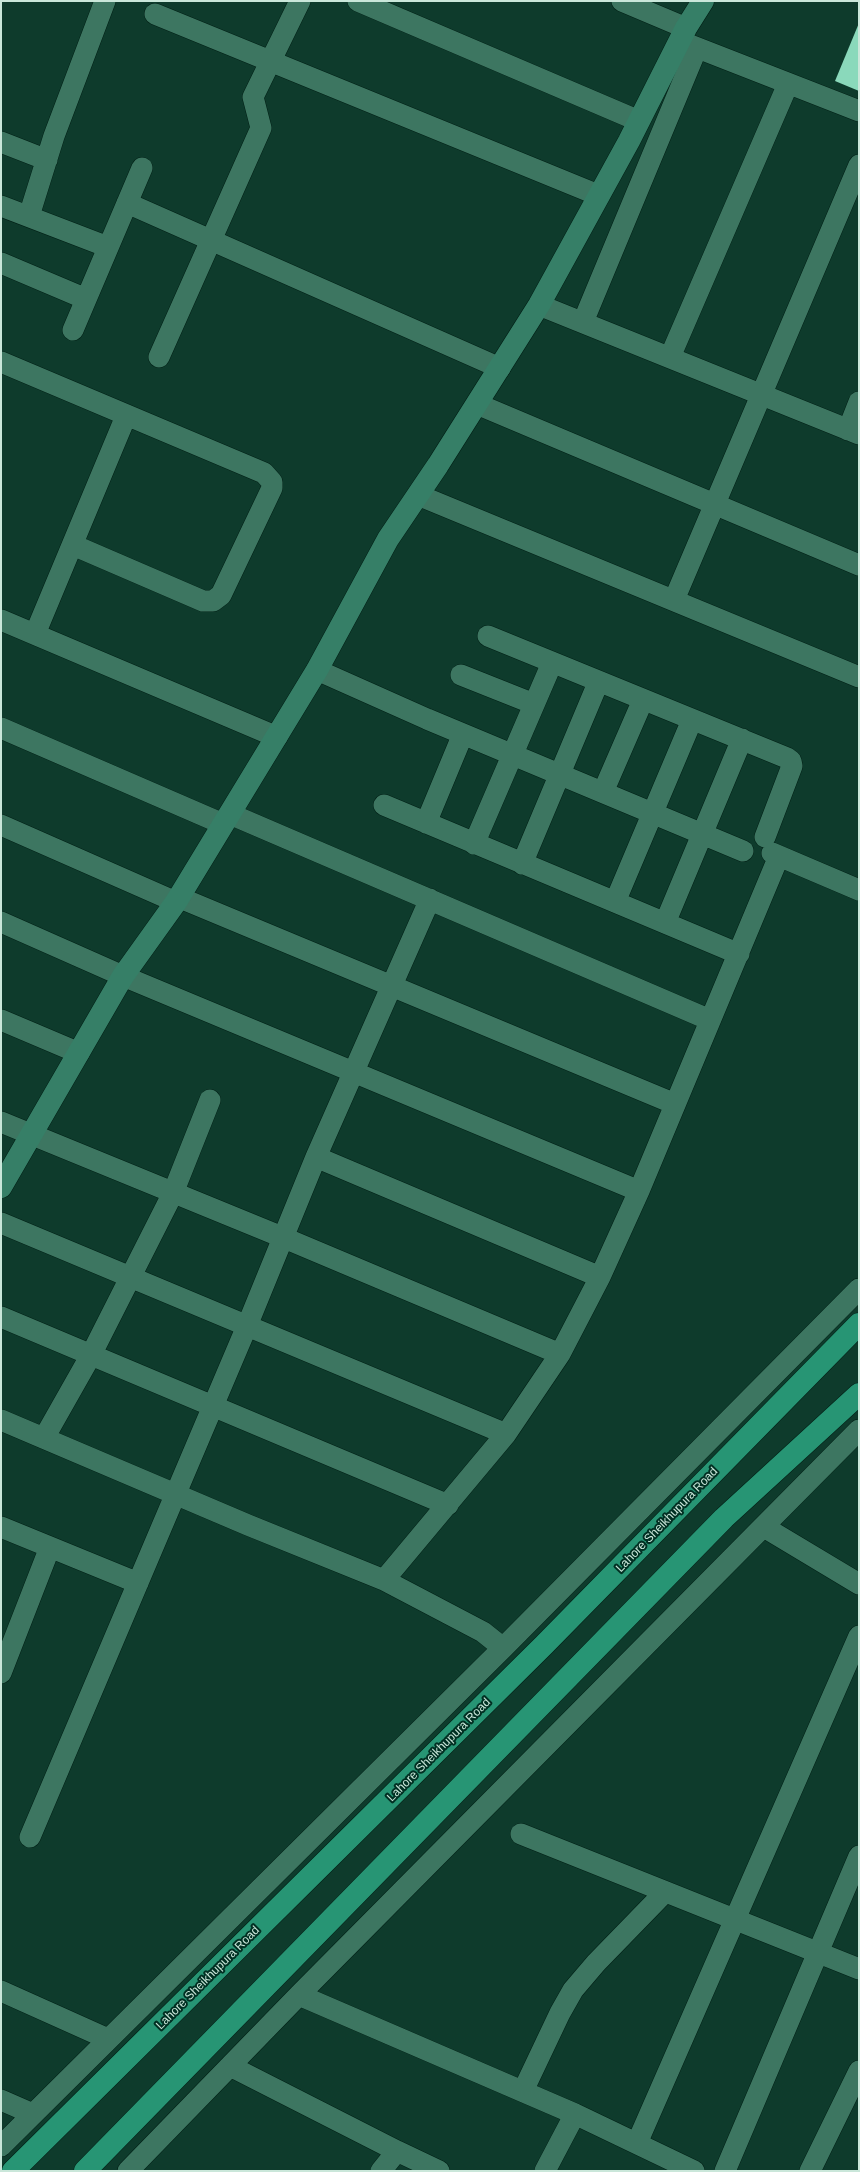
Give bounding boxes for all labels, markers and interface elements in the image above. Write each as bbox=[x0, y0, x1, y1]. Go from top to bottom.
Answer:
street label: Lahore Sheikhupura Road bbox=[613, 1465, 721, 1575]
street label: Lahore Sheikhupura Road bbox=[384, 1695, 494, 1805]
street label: Lahore Sheikhupura Road bbox=[153, 1923, 263, 2033]

